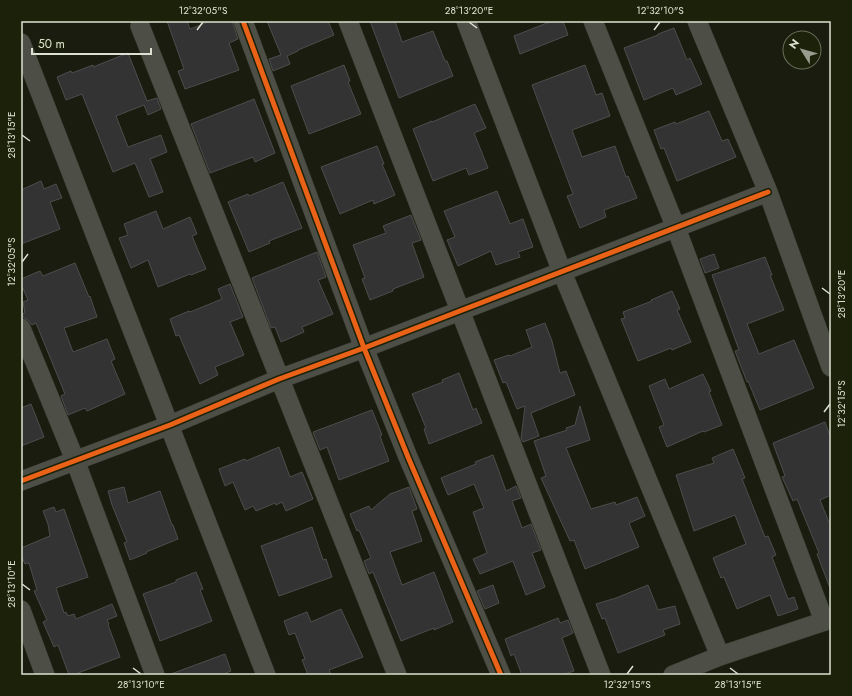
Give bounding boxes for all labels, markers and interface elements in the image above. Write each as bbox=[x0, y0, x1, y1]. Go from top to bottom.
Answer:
text: 12°32'05"S bbox=[179, 3, 228, 18]
text: 28°13'20"E bbox=[445, 3, 493, 18]
text: 12°32'10"S bbox=[636, 3, 684, 18]
scale bar bbox=[32, 30, 151, 56]
north arrow bbox=[782, 30, 822, 70]
text: 50 m bbox=[38, 35, 65, 53]
text: N bbox=[785, 36, 803, 52]
text: 28°13'15"E bbox=[4, 111, 19, 159]
text: 12°32'05"S bbox=[4, 237, 19, 286]
text: 28°13'20"E bbox=[834, 270, 849, 318]
text: 12°32'15"S bbox=[834, 380, 849, 428]
text: 28°13'10"E bbox=[4, 560, 19, 608]
text: 28°13'10"E bbox=[117, 677, 165, 692]
text: 12°32'15"S bbox=[603, 677, 651, 692]
text: 28°13'15"E bbox=[714, 677, 762, 692]

